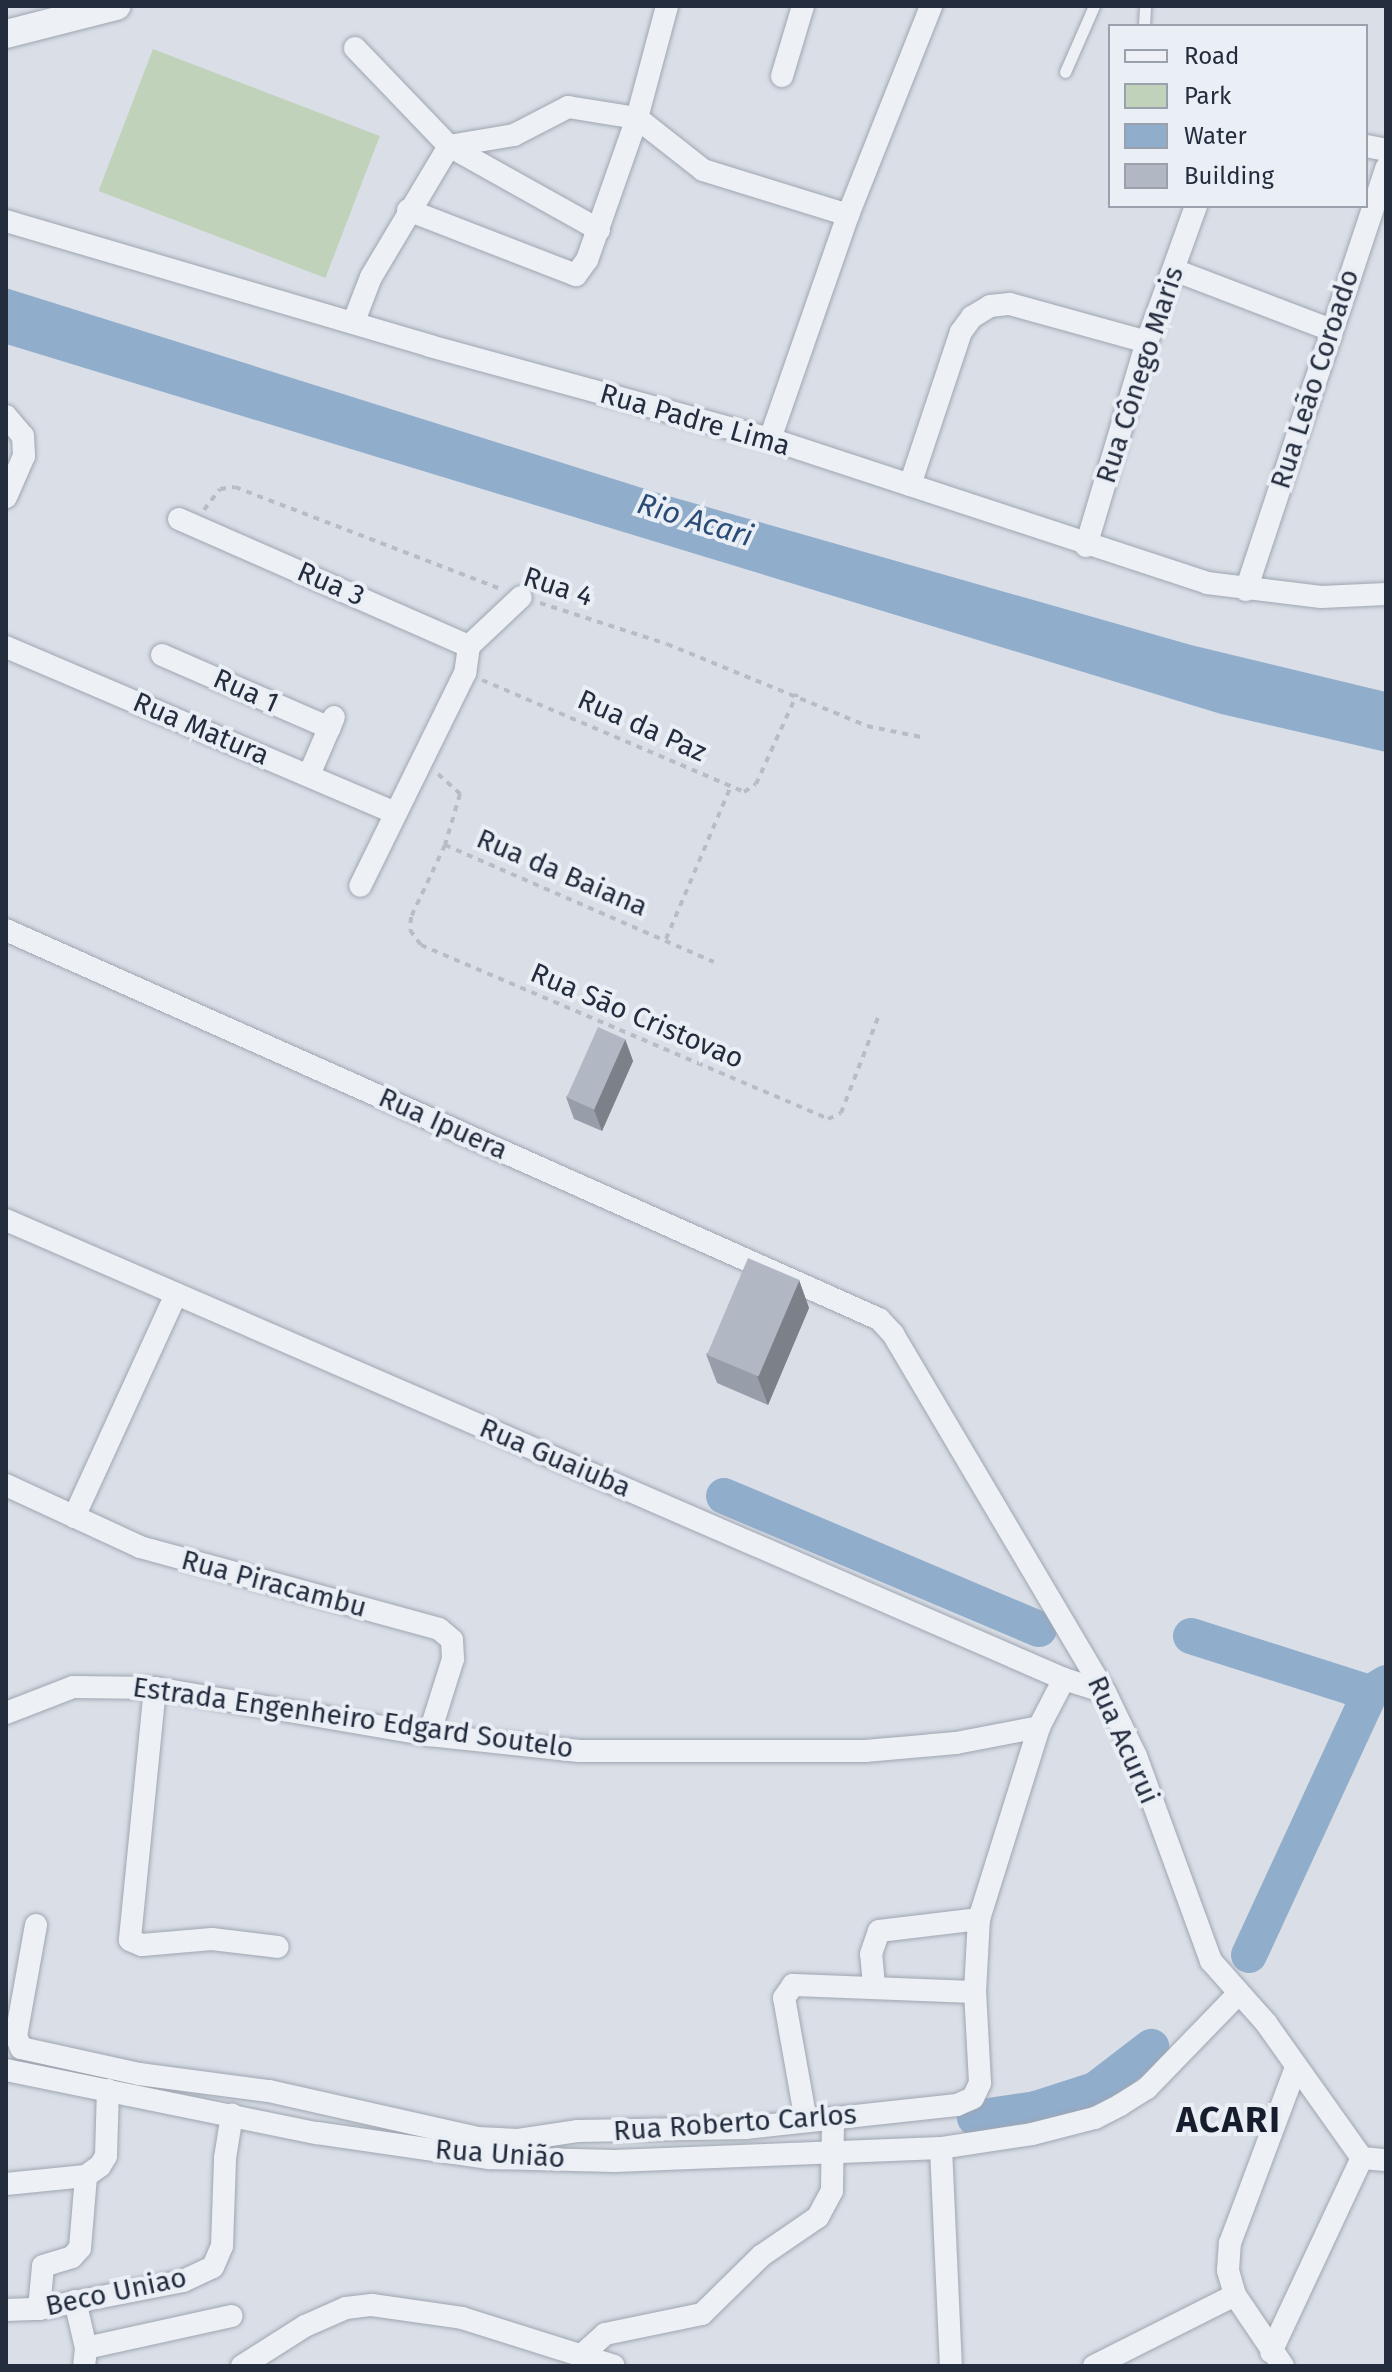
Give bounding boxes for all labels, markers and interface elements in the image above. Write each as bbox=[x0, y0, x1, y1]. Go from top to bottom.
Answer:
legend bbox=[1108, 24, 1368, 208]
text: Road bbox=[1184, 42, 1239, 70]
text: Park bbox=[1184, 82, 1231, 110]
text: Water bbox=[1184, 122, 1247, 150]
text: Building bbox=[1184, 162, 1274, 190]
street label: Rua Cônego Maris bbox=[1089, 262, 1191, 488]
street label: Rua Leão Coroado bbox=[1264, 265, 1366, 493]
street label: Rua Padre Lima bbox=[596, 377, 794, 463]
water label: Rio Acari bbox=[633, 485, 757, 555]
street label: Rua 3 bbox=[292, 555, 370, 613]
street label: Rua 4 bbox=[519, 560, 597, 614]
street label: Rua 1 bbox=[208, 662, 284, 720]
street label: Rua da Paz bbox=[572, 683, 712, 769]
street label: Rua Matura bbox=[128, 685, 274, 773]
street label: Rua da Baiana bbox=[472, 822, 652, 924]
street label: Rua Sāo Cristovao bbox=[525, 956, 749, 1076]
street label: Rua Ipuera bbox=[373, 1081, 513, 1167]
street label: Rua Guaiuba bbox=[474, 1411, 636, 1505]
street label: Rua Piracambu bbox=[178, 1543, 370, 1625]
street label: Estrada Engenheiro Edgard Soutelo bbox=[131, 1670, 575, 1766]
street label: Rua Acurui bbox=[1080, 1671, 1166, 1809]
street label: Rua Roberto Carlos bbox=[612, 2098, 858, 2148]
district label: ACARI bbox=[1176, 2099, 1282, 2143]
street label: Rua União bbox=[434, 2133, 566, 2175]
street label: Beco Uniao bbox=[42, 2261, 190, 2323]

